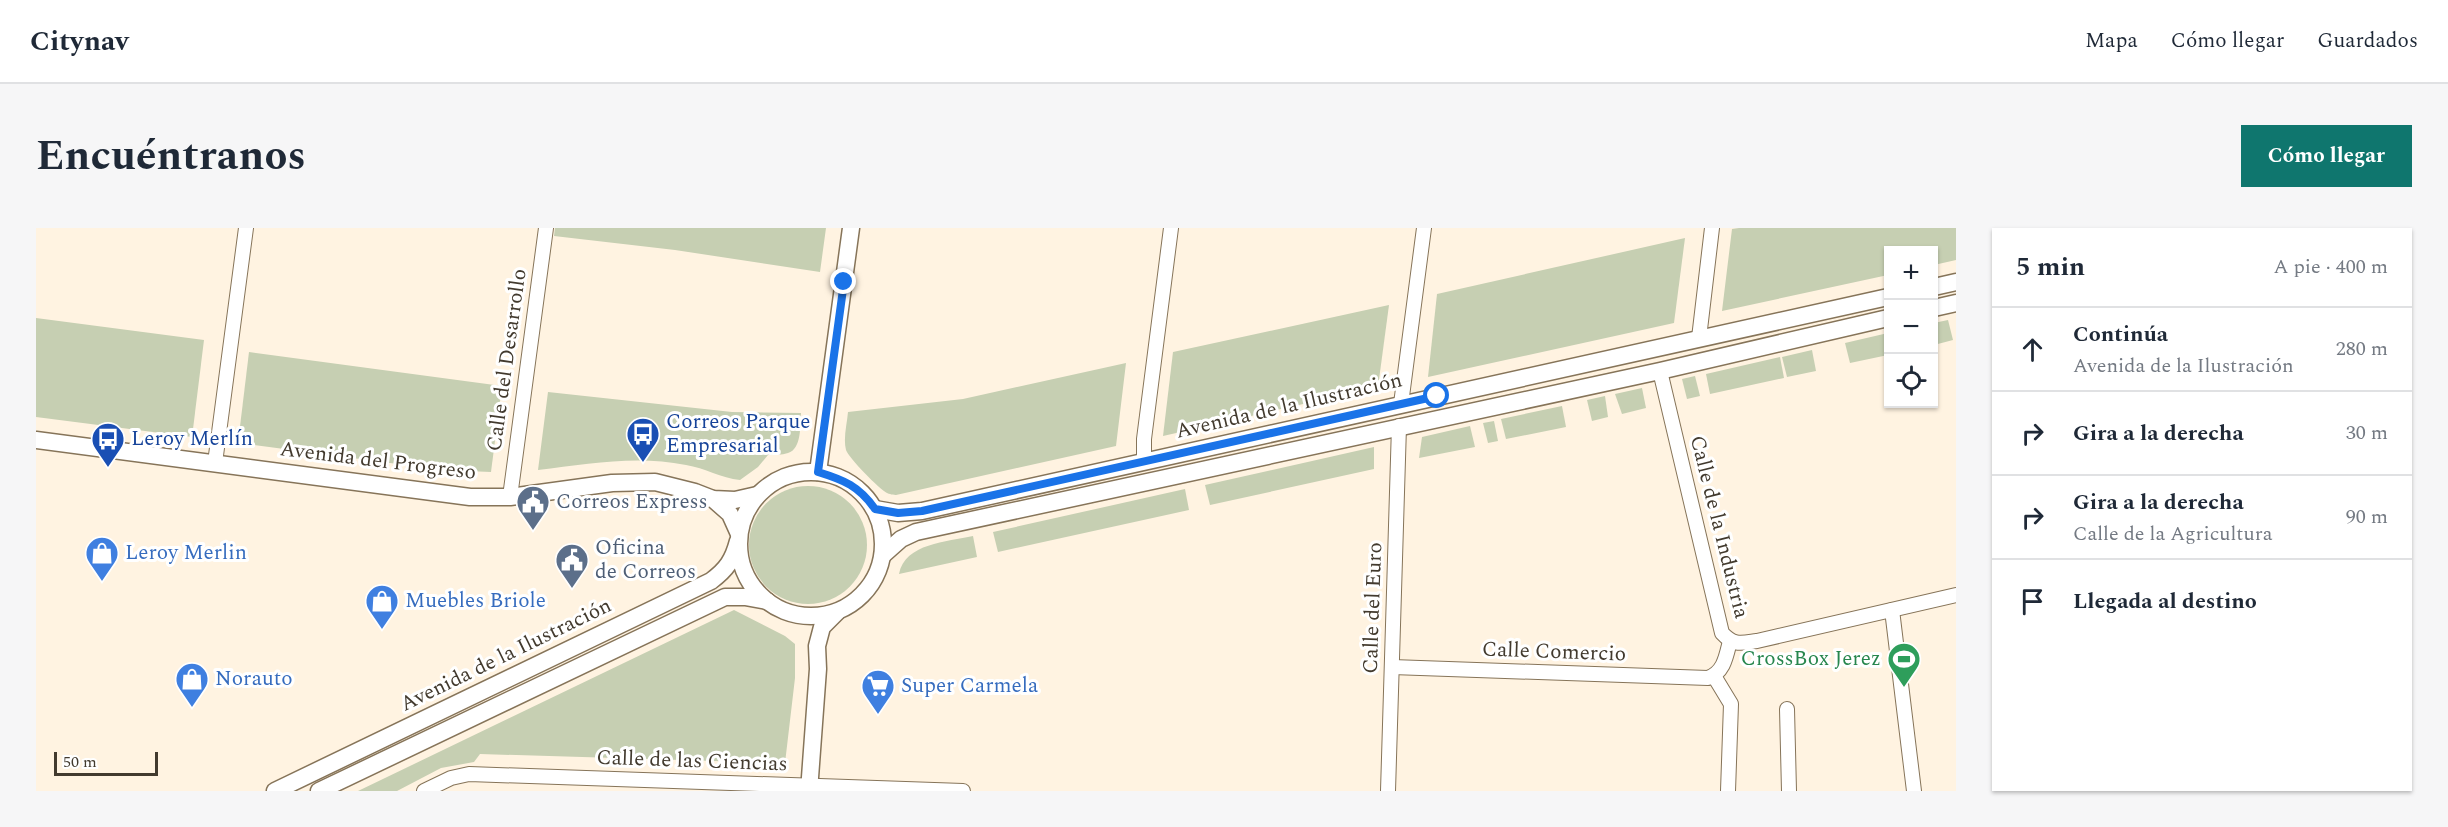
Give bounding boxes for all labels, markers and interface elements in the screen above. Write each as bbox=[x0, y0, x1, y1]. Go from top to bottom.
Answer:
text: Citynav bbox=[30, 20, 129, 63]
text: Mapa bbox=[2085, 25, 2138, 57]
text: Cómo llegar bbox=[2171, 25, 2284, 57]
text: Guardados bbox=[2317, 25, 2418, 57]
text: Encuéntranos bbox=[36, 125, 306, 188]
button: Cómo llegar bbox=[2241, 125, 2412, 187]
map controls bbox=[1884, 246, 1938, 408]
button: + bbox=[1884, 246, 1938, 300]
text: 5 min bbox=[2016, 247, 2085, 287]
text: A pie · 400 m bbox=[2274, 252, 2388, 282]
street label: Calle del Desarrollo bbox=[478, 267, 536, 453]
route end bbox=[830, 268, 856, 294]
button: − bbox=[1884, 300, 1938, 354]
text: Continúa bbox=[2073, 318, 2168, 351]
icon: ahead bbox=[2016, 333, 2049, 366]
text: 280 m bbox=[2336, 334, 2388, 364]
text: Avenida de la Ilustración bbox=[2073, 351, 2294, 381]
button: locate bbox=[1884, 354, 1938, 408]
street label: Avenida de la Ilustración bbox=[1173, 364, 1405, 448]
route start bbox=[1423, 382, 1449, 408]
place label: Correos Parque Empresarial bbox=[666, 406, 810, 462]
bus stop icon: Correos Parque Empresarial bbox=[625, 416, 661, 463]
icon: right bbox=[2016, 417, 2049, 450]
text: Gira a la derecha bbox=[2073, 417, 2244, 450]
text: 30 m bbox=[2346, 418, 2388, 448]
bus stop icon: Leroy Merlín bbox=[90, 421, 126, 468]
place label: Leroy Merlín bbox=[131, 423, 253, 455]
street label: Calle de la Industria bbox=[1681, 432, 1757, 623]
street label: Avenida del Progreso bbox=[278, 433, 478, 489]
public building icon: Correos Express bbox=[515, 484, 551, 531]
place label: Correos Express bbox=[556, 486, 708, 518]
text: Gira a la derecha bbox=[2073, 486, 2244, 519]
icon: right bbox=[2016, 501, 2049, 534]
text: 90 m bbox=[2346, 502, 2388, 532]
text: Calle de la Agricultura bbox=[2073, 519, 2273, 549]
place label: Oficina de Correos bbox=[595, 532, 696, 588]
shop icon: Leroy Merlin bbox=[84, 535, 120, 582]
place label: Leroy Merlin bbox=[125, 537, 247, 569]
public building icon: Oficina de Correos bbox=[554, 542, 590, 589]
street label: Calle del Euro bbox=[1355, 542, 1391, 674]
shop icon: Muebles Briole bbox=[364, 583, 400, 630]
place label: Muebles Briole bbox=[405, 585, 546, 617]
icon: arrive bbox=[2016, 585, 2049, 618]
text: Llegada al destino bbox=[2073, 585, 2257, 618]
street label: Avenida de la Ilustración bbox=[395, 590, 617, 720]
street label: Calle Comercio bbox=[1481, 633, 1627, 671]
sports icon: CrossBox Jerez bbox=[1886, 641, 1922, 688]
place label: CrossBox Jerez bbox=[1741, 643, 1881, 675]
shop icon: Norauto bbox=[174, 661, 210, 708]
place label: Norauto bbox=[215, 663, 293, 695]
supermarket icon: Super Carmela bbox=[860, 668, 896, 715]
place label: Super Carmela bbox=[901, 670, 1039, 702]
street label: Calle de las Ciencias bbox=[596, 742, 788, 780]
scale bar bbox=[54, 749, 158, 776]
text: 50 m bbox=[63, 750, 97, 774]

